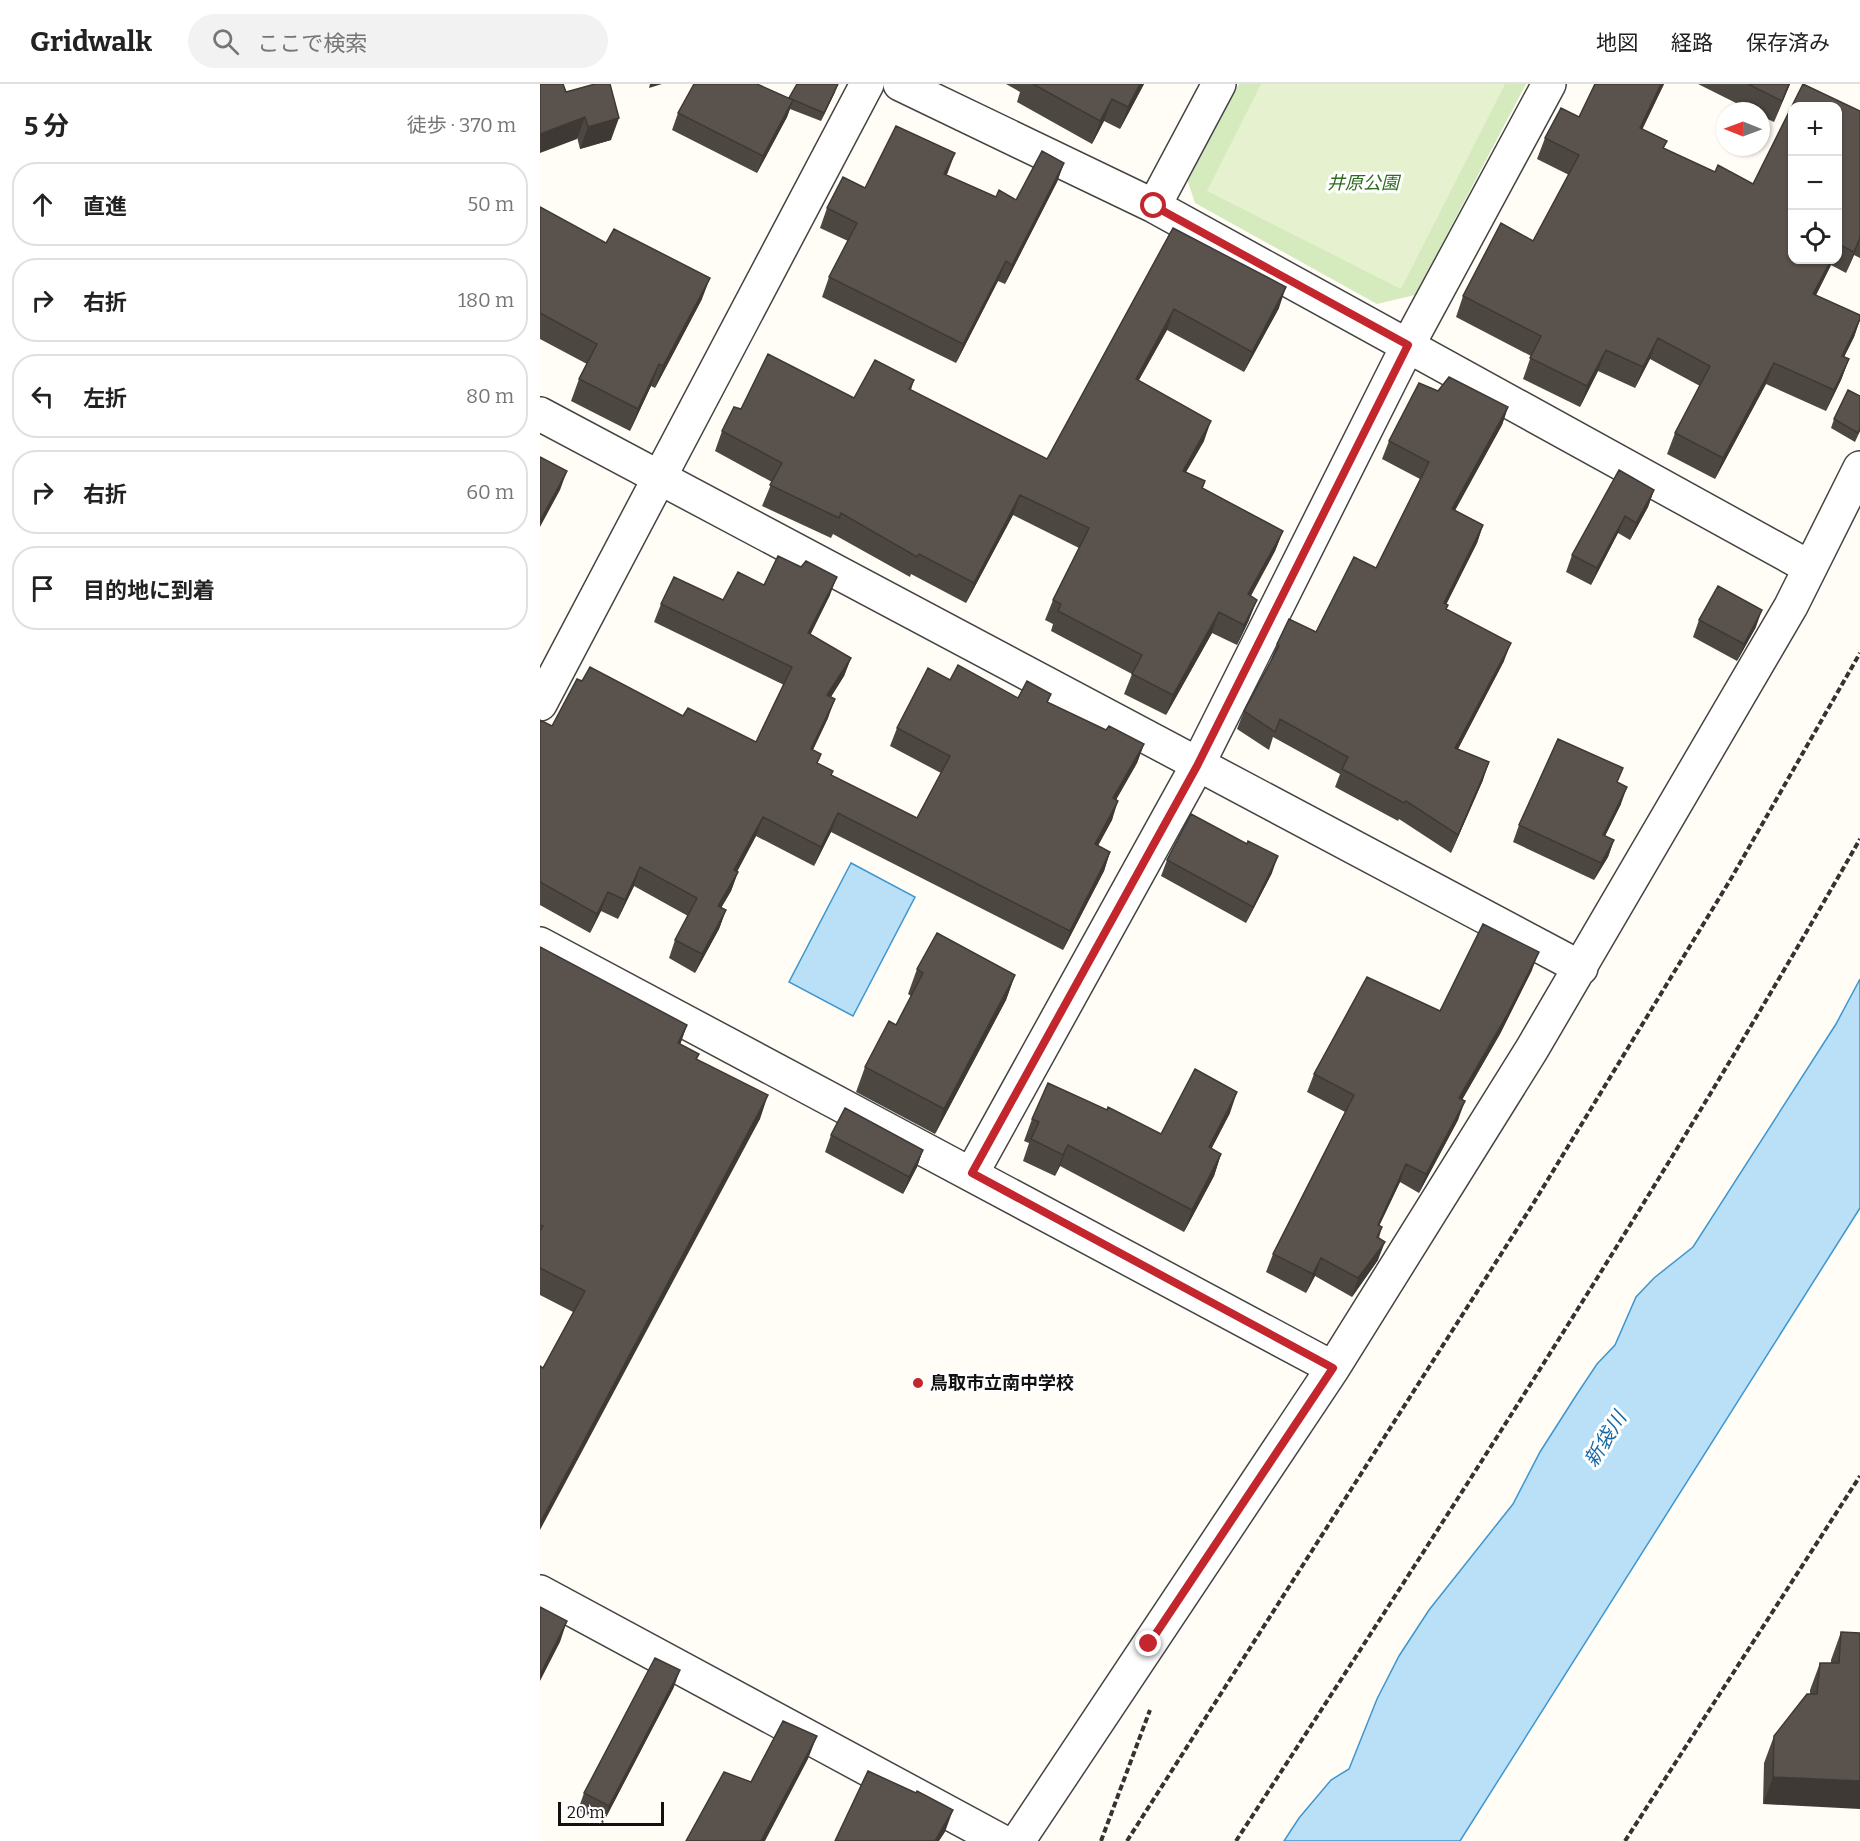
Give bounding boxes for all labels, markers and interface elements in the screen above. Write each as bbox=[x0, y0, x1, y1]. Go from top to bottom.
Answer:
search box bbox=[188, 14, 608, 68]
text: Gridwalk bbox=[30, 25, 152, 58]
icon: search bbox=[209, 25, 242, 58]
text: ここで検索 bbox=[257, 30, 367, 57]
text: 地図 bbox=[1596, 30, 1638, 56]
text: 経路 bbox=[1671, 30, 1713, 56]
text: 保存済み bbox=[1746, 30, 1830, 56]
north arrow bbox=[1716, 102, 1770, 156]
map controls bbox=[1788, 102, 1842, 264]
button: + bbox=[1788, 102, 1842, 156]
text: 5 分 bbox=[24, 111, 69, 142]
text: 徒歩 · 370 m bbox=[407, 113, 516, 137]
button: − bbox=[1788, 156, 1842, 210]
park label: 井原公園 bbox=[1327, 172, 1402, 194]
icon: ahead bbox=[26, 188, 59, 221]
text: 50 m bbox=[467, 192, 514, 216]
route start bbox=[1140, 192, 1166, 218]
text: 直進 bbox=[83, 193, 127, 220]
button: locate bbox=[1788, 210, 1842, 264]
icon: right bbox=[26, 284, 59, 317]
text: 180 m bbox=[458, 288, 514, 312]
text: 右折 bbox=[83, 289, 127, 316]
icon: left bbox=[26, 380, 59, 413]
text: 80 m bbox=[466, 384, 514, 408]
text: 左折 bbox=[83, 385, 127, 412]
icon: right bbox=[26, 476, 59, 509]
text: 60 m bbox=[466, 480, 514, 504]
text: 右折 bbox=[83, 481, 127, 508]
icon: arrive bbox=[26, 572, 59, 605]
text: 目的地に到着 bbox=[83, 577, 215, 604]
place label: 鳥取市立南中学校 bbox=[930, 1372, 1074, 1394]
marker: 鳥取市立南中学校 bbox=[911, 1376, 925, 1390]
water label: 新袋川 bbox=[1579, 1406, 1632, 1471]
route end bbox=[1135, 1630, 1161, 1656]
scale bar bbox=[558, 1799, 664, 1826]
text: 20 m bbox=[567, 1803, 604, 1822]

